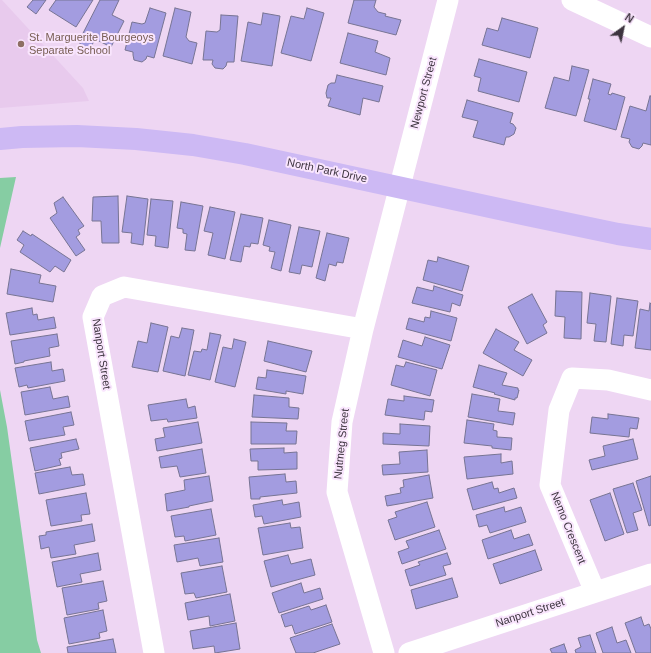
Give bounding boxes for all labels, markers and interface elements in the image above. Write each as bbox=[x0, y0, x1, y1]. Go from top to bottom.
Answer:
north arrow bbox=[603, 8, 643, 48]
text: N bbox=[623, 11, 636, 25]
place label: St. Marguerite Bourgeoys Separate School bbox=[29, 31, 154, 57]
marker: St. Marguerite Bourgeoys Separate School bbox=[16, 39, 26, 49]
street label: Newport Street bbox=[408, 56, 440, 130]
street label: North Park Drive bbox=[286, 156, 368, 186]
street label: Nanport Street bbox=[89, 318, 113, 390]
street label: Nutmeg Street bbox=[332, 408, 352, 480]
street label: Nemo Crescent bbox=[548, 490, 588, 566]
street label: Nanport Street bbox=[494, 596, 566, 630]

